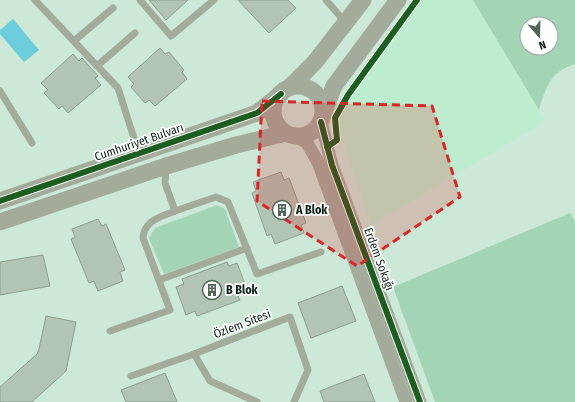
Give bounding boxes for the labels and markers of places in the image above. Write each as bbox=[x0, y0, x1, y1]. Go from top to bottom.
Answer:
building icon: A Blok bbox=[271, 199, 293, 221]
place label: A Blok bbox=[295, 203, 328, 217]
building icon: B Blok bbox=[201, 279, 223, 301]
place label: B Blok bbox=[226, 283, 259, 297]

